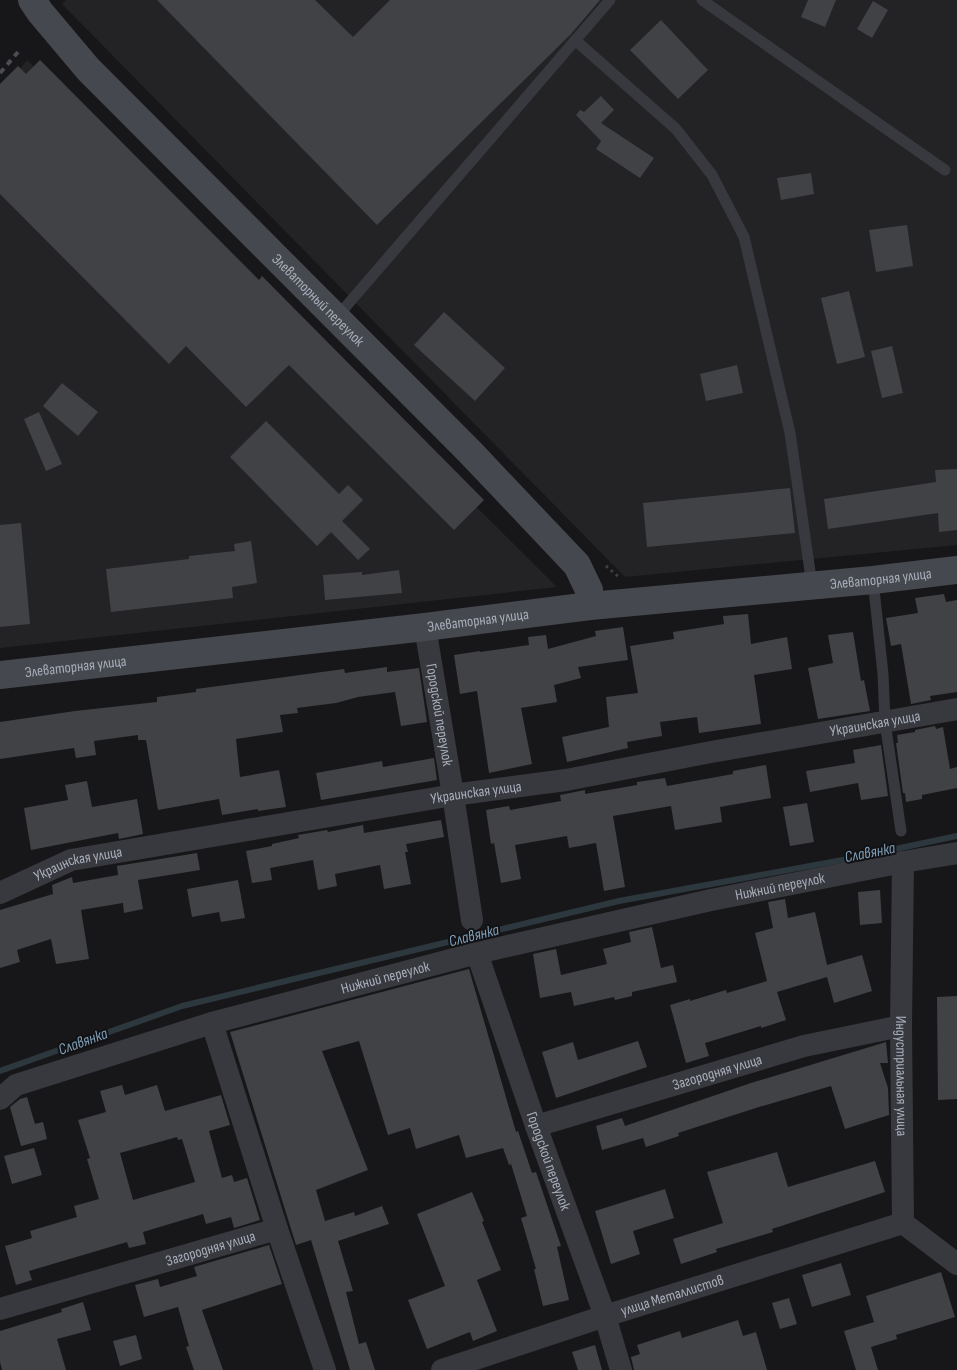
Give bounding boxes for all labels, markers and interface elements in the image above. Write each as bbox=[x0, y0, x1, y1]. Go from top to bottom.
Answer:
street label: Элеваторный переулок bbox=[268, 249, 369, 351]
street label: Элеваторная улица bbox=[829, 564, 933, 593]
street label: Элеваторная улица bbox=[426, 604, 530, 636]
street label: Элеваторная улица bbox=[24, 651, 128, 682]
street label: Городской переулок bbox=[422, 662, 458, 768]
street label: Украинская улица bbox=[828, 706, 922, 741]
street label: Украинская улица bbox=[429, 776, 523, 808]
water label: Славянка bbox=[843, 839, 897, 867]
street label: Украинская улица bbox=[31, 842, 124, 886]
street label: Нижний переулок bbox=[733, 868, 827, 905]
water label: Славянка bbox=[447, 920, 502, 951]
street label: Нижний переулок bbox=[339, 956, 432, 998]
street label: Индустриальная улица bbox=[891, 1016, 912, 1136]
water label: Славянка bbox=[56, 1024, 111, 1060]
street label: Загородняя улица bbox=[670, 1050, 764, 1094]
street label: Городской переулок bbox=[522, 1109, 575, 1213]
street label: Загородняя улица bbox=[163, 1226, 258, 1270]
street label: улица Металлистов bbox=[618, 1270, 726, 1320]

